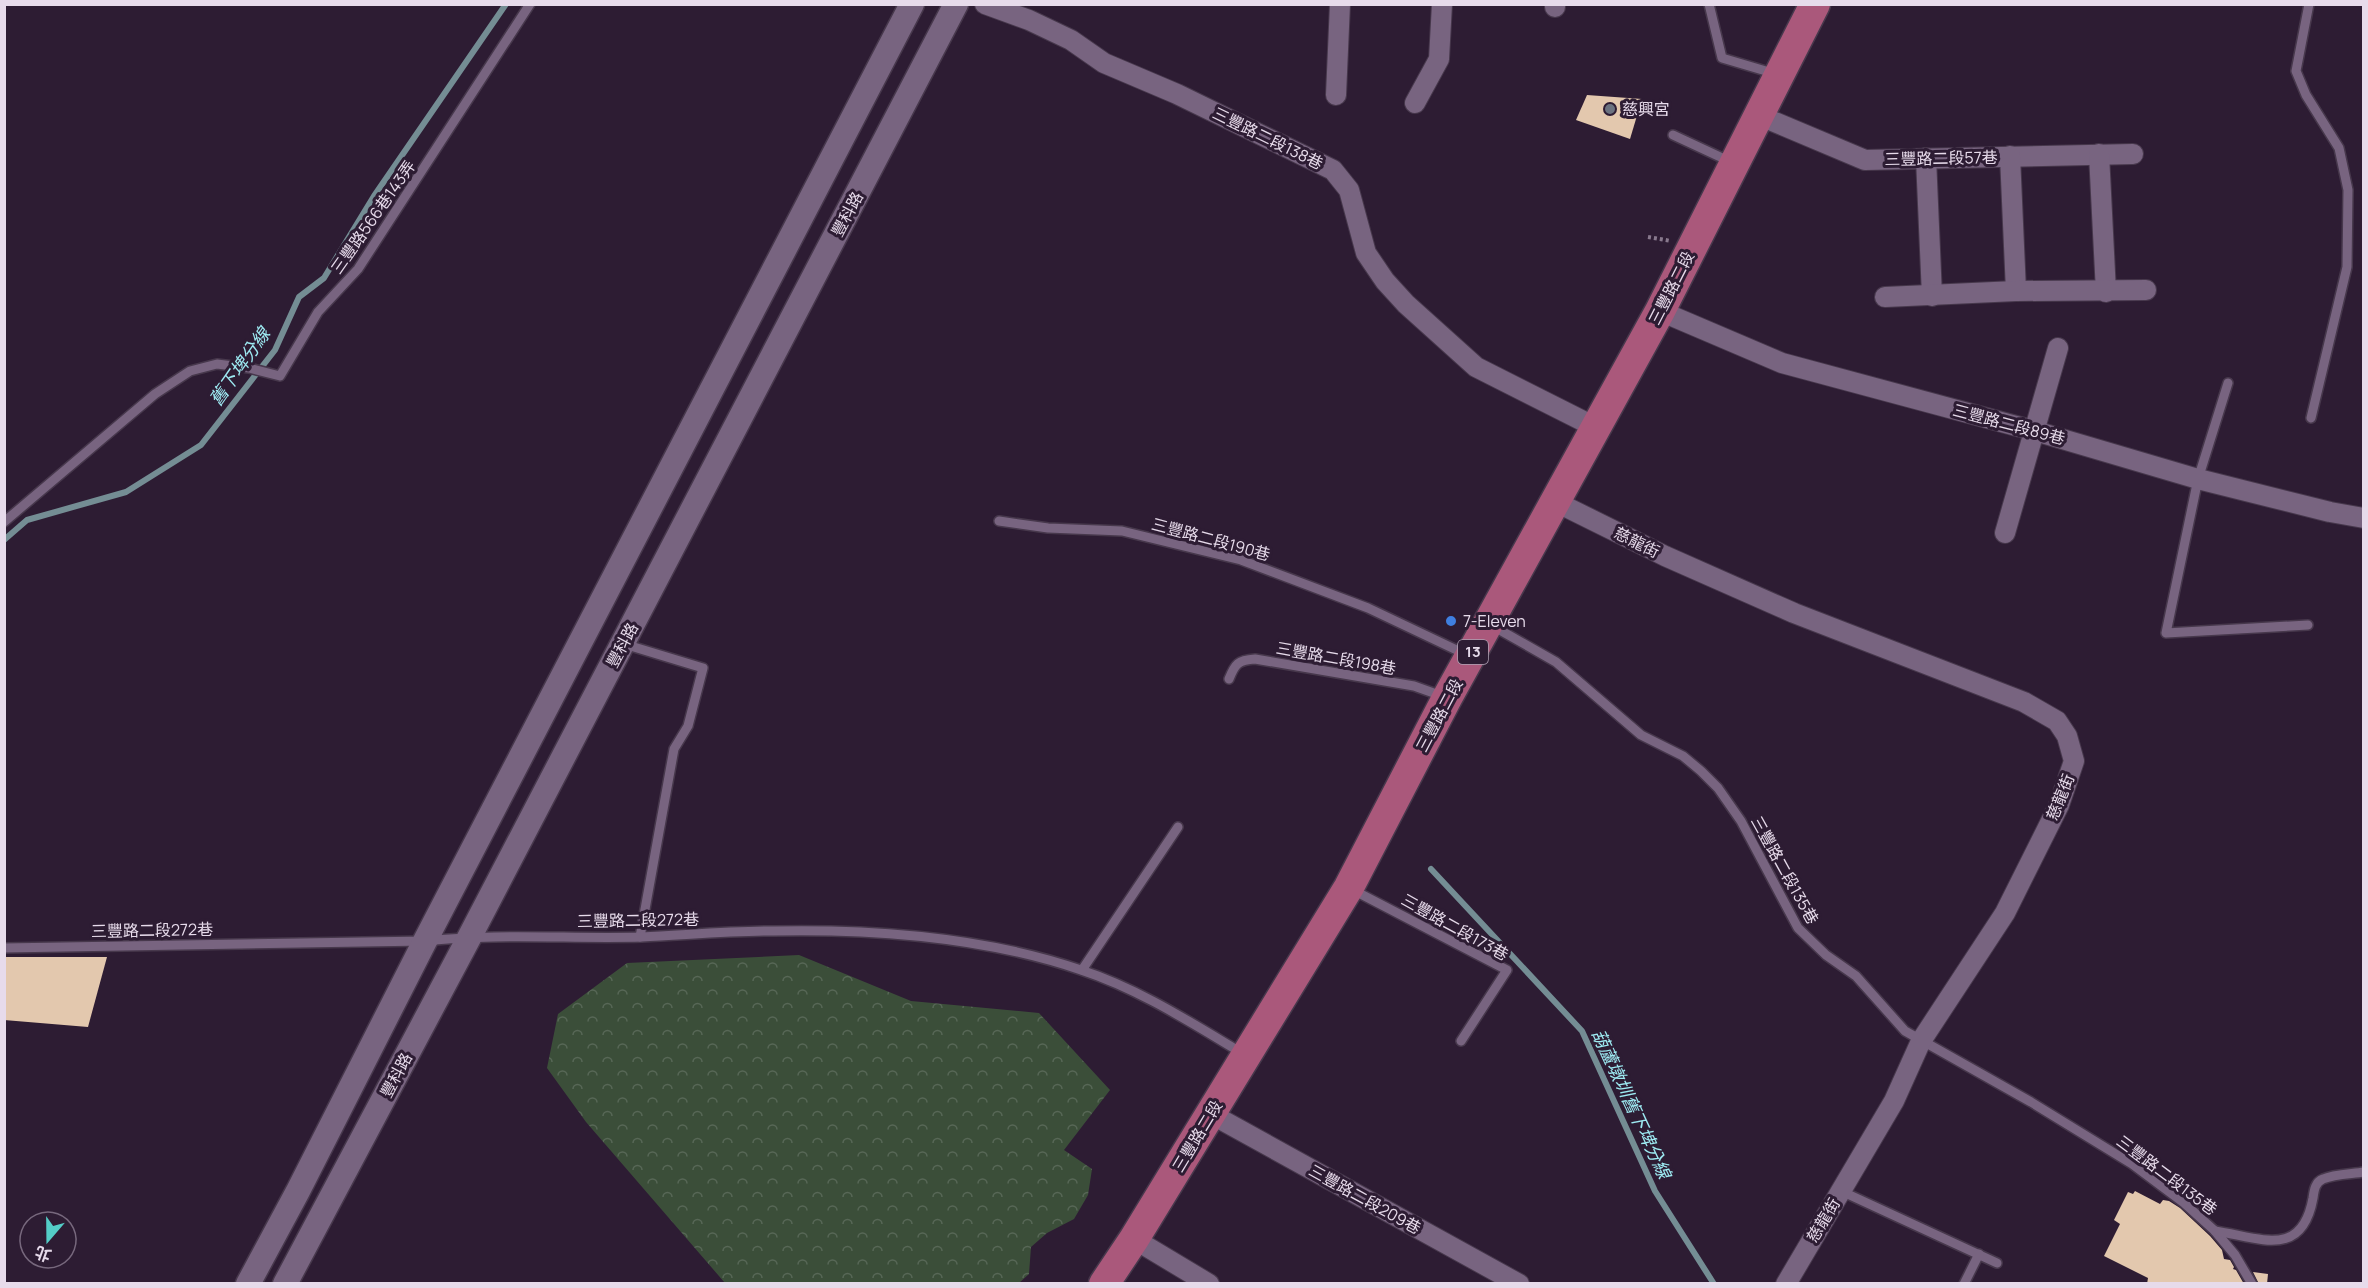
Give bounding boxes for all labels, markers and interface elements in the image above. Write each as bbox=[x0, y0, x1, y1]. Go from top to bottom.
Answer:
place label: 慈興宮 bbox=[1622, 98, 1670, 120]
street label: 三豐路二段138巷 bbox=[1209, 102, 1327, 174]
marker: 慈興宮 bbox=[1603, 102, 1617, 116]
street label: 三豐路二段57巷 bbox=[1884, 146, 1998, 170]
street label: 三豐路566巷143弄 bbox=[326, 156, 420, 278]
street label: 豐科路 bbox=[826, 188, 868, 240]
street label: 三豐路二段 bbox=[1643, 247, 1699, 329]
water label: 舊下埤分線 bbox=[204, 321, 276, 410]
street label: 三豐路二段89巷 bbox=[1951, 398, 2067, 450]
street label: 三豐路二段190巷 bbox=[1149, 513, 1273, 565]
street label: 慈龍街 bbox=[1611, 522, 1663, 562]
place label: 7-Eleven bbox=[1463, 610, 1526, 632]
marker: 7-Eleven bbox=[1444, 614, 1458, 628]
street label: 豐科路 bbox=[601, 619, 643, 671]
street label: 三豐路二段198巷 bbox=[1274, 637, 1398, 679]
road number: 13 bbox=[1458, 640, 1488, 664]
street label: 三豐路二段 bbox=[1411, 675, 1467, 755]
street label: 慈龍街 bbox=[2041, 771, 2079, 823]
street label: 三豐路二段135巷 bbox=[1746, 812, 1824, 928]
street label: 三豐路二段173巷 bbox=[1398, 889, 1512, 965]
street label: 三豐路二段272巷 bbox=[577, 908, 699, 932]
street label: 三豐路二段272巷 bbox=[91, 918, 213, 942]
water label: 葫蘆墩圳舊下埤分線 bbox=[1587, 1025, 1678, 1184]
street label: 豐科路 bbox=[375, 1049, 417, 1101]
street label: 三豐路二段 bbox=[1167, 1096, 1227, 1176]
street label: 三豐路二段135巷 bbox=[2112, 1130, 2222, 1220]
street label: 三豐路二段209巷 bbox=[1305, 1159, 1425, 1239]
street label: 慈龍街 bbox=[1801, 1194, 1845, 1246]
north arrow bbox=[18, 1210, 78, 1270]
text: 北 bbox=[32, 1241, 54, 1267]

